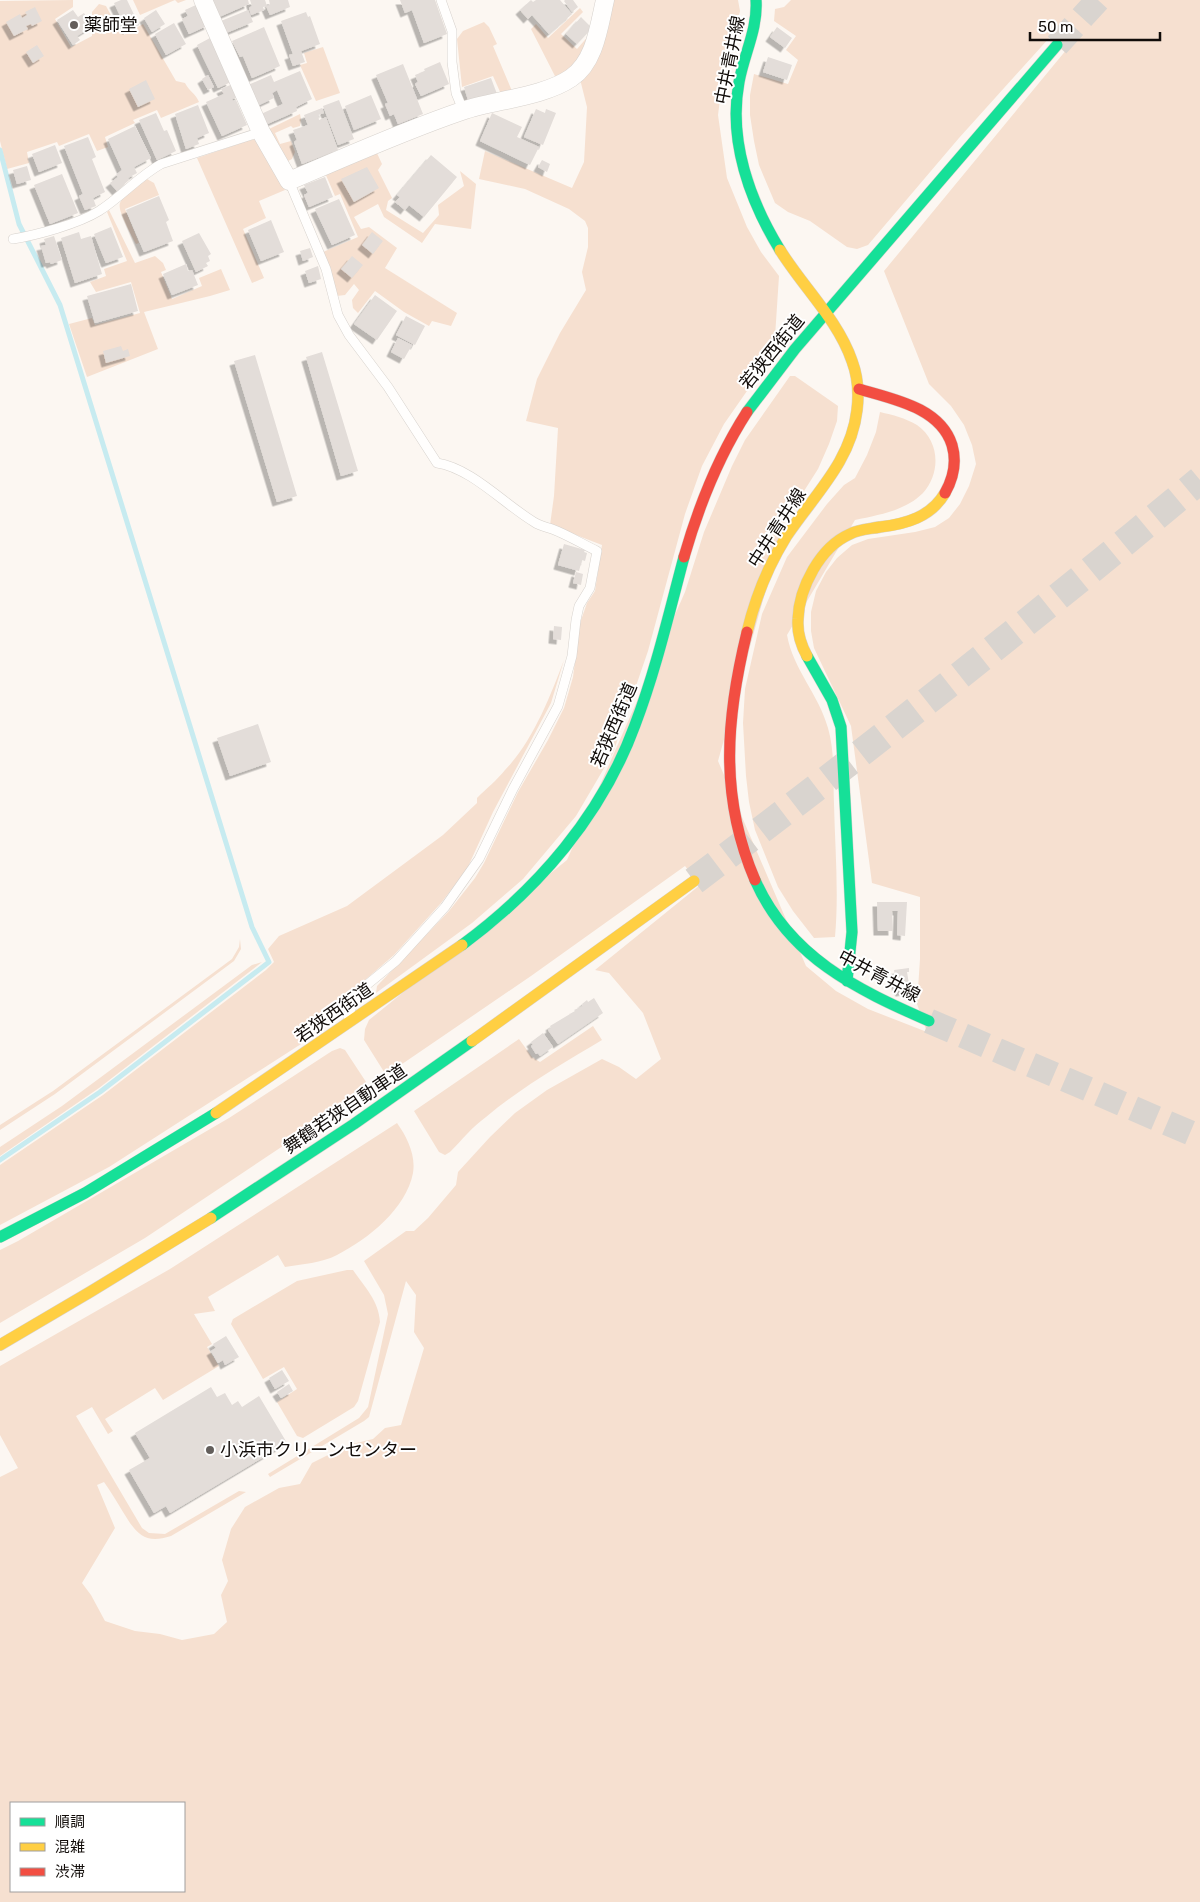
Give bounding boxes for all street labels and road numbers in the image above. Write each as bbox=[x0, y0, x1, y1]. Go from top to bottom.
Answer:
street label: 中井青井線 bbox=[711, 14, 749, 106]
street label: 若狭西街道 bbox=[735, 310, 809, 394]
street label: 中井青井線 bbox=[743, 484, 811, 572]
street label: 若狭西街道 bbox=[586, 679, 642, 771]
street label: 中井青井線 bbox=[834, 945, 924, 1007]
street label: 若狭西街道 bbox=[291, 978, 377, 1048]
street label: 舞鶴若狭自動車道 bbox=[279, 1060, 411, 1158]

